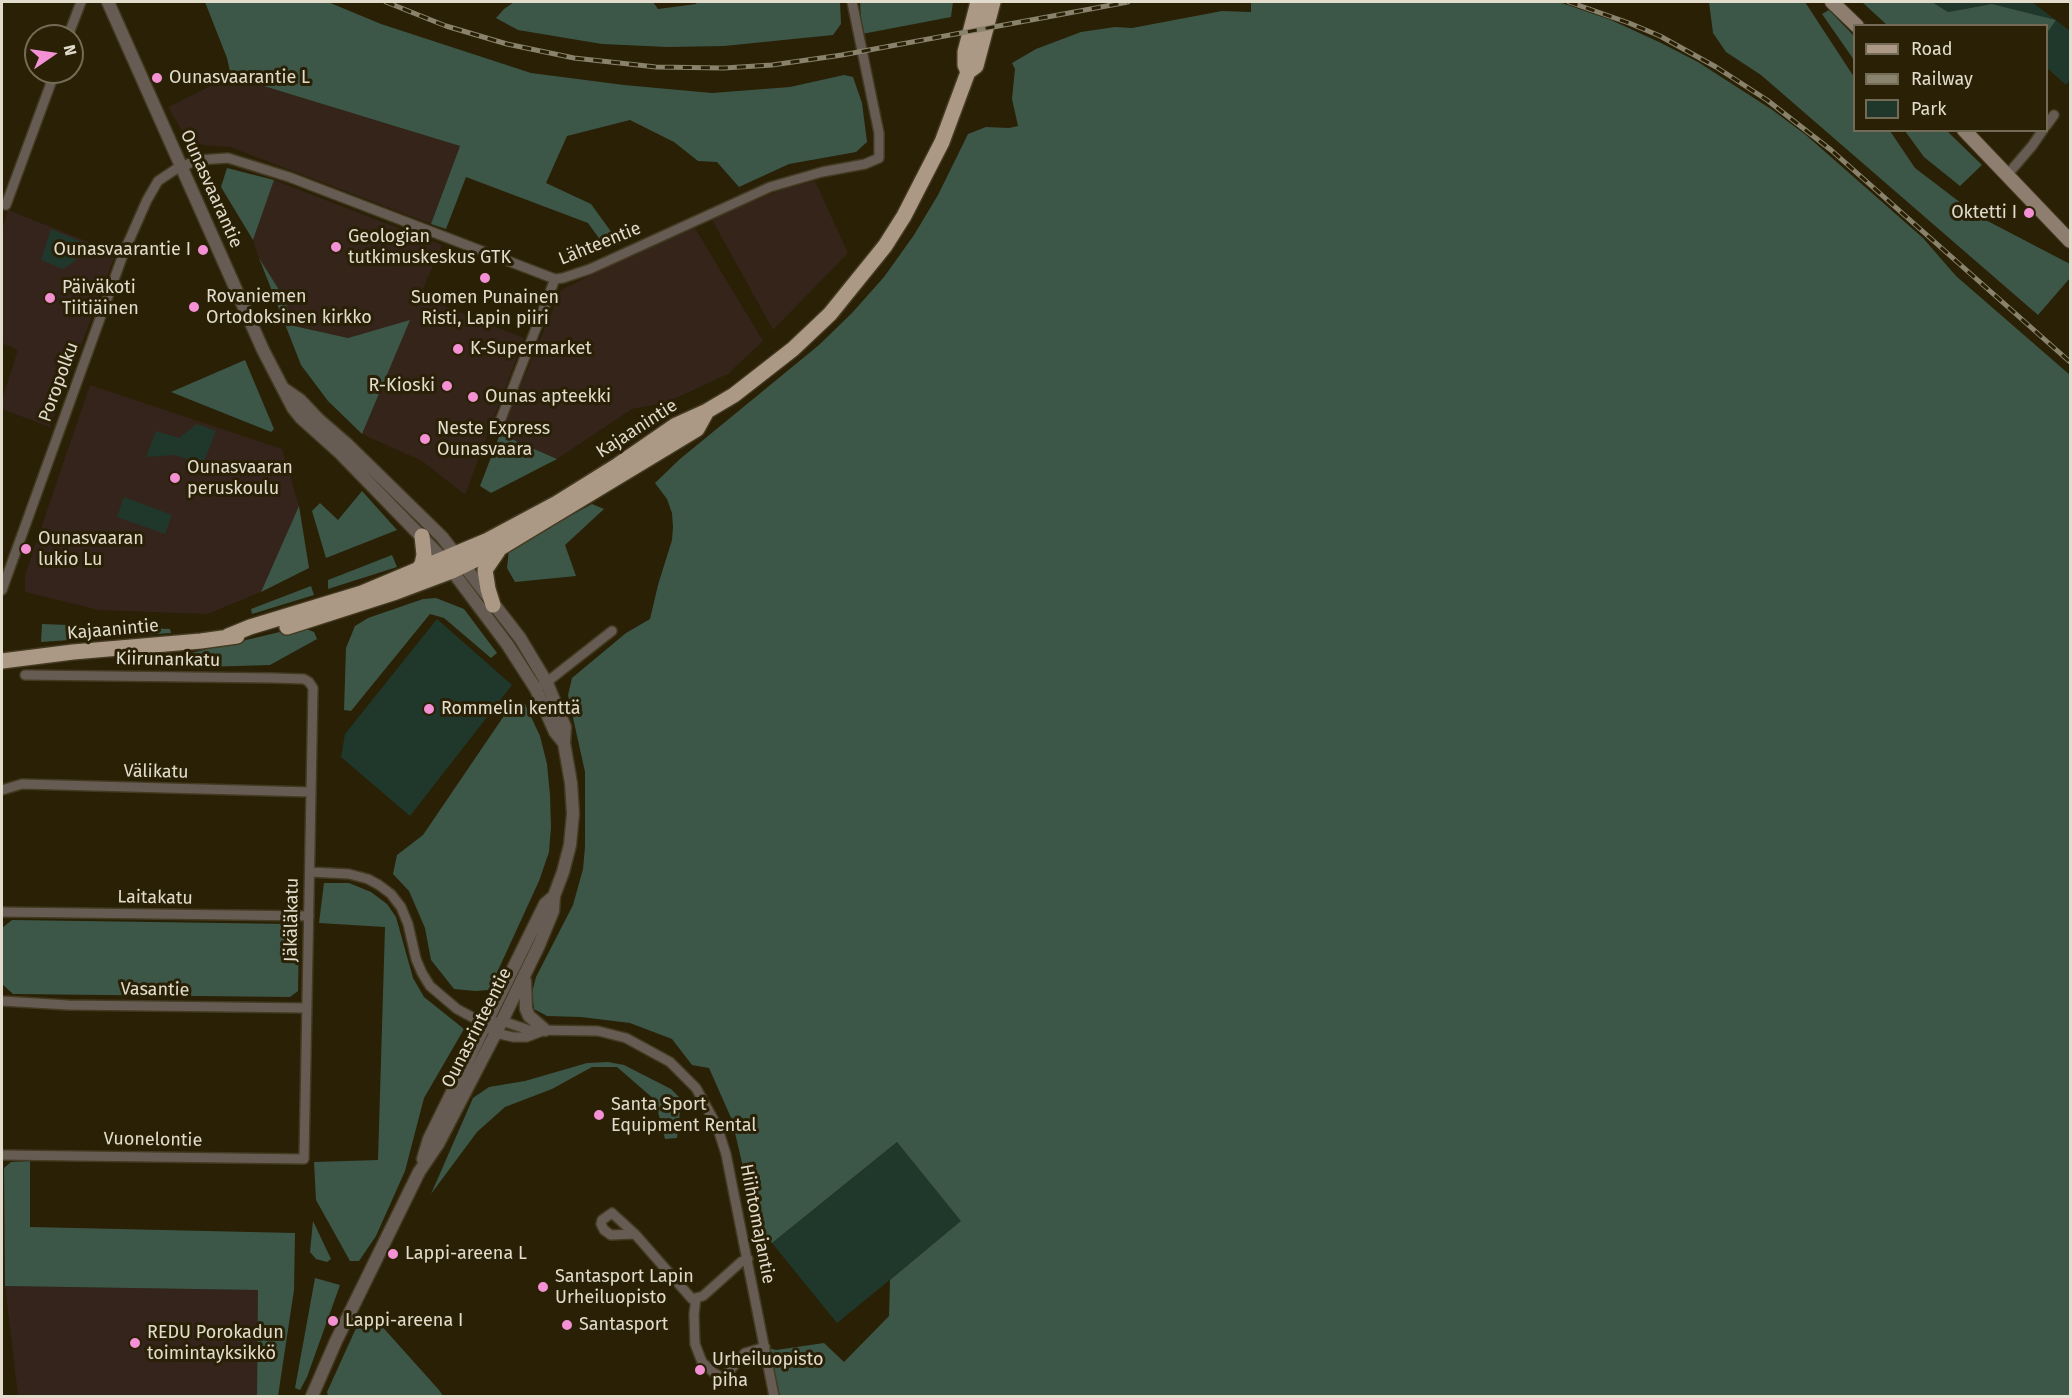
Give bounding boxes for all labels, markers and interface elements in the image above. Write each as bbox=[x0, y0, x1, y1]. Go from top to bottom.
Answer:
north arrow bbox=[24, 24, 84, 84]
legend bbox=[1853, 24, 2048, 132]
text: Road bbox=[1911, 38, 1953, 60]
text: N bbox=[60, 43, 81, 58]
place label: Ounasvaarantie L bbox=[169, 67, 310, 89]
text: Railway bbox=[1911, 68, 1973, 90]
marker: Ounasvaarantie L bbox=[150, 71, 164, 85]
text: Park bbox=[1911, 98, 1946, 120]
street label: Ounasvaarantie bbox=[175, 126, 247, 252]
place label: Oktetti I bbox=[1951, 202, 2017, 224]
marker: Oktetti I bbox=[2022, 206, 2036, 220]
street label: Lähteentie bbox=[556, 218, 644, 270]
place label: Geologian tutkimuskeskus GTK bbox=[348, 226, 511, 268]
place label: Ounasvaarantie I bbox=[54, 239, 191, 261]
marker: Geologian tutkimuskeskus GTK bbox=[329, 240, 343, 254]
marker: Ounasvaarantie I bbox=[196, 243, 210, 257]
marker: Suomen Punainen Risti, Lapin piiri bbox=[478, 271, 492, 285]
place label: Päiväkoti Tiitiäinen bbox=[62, 277, 139, 320]
place label: Rovaniemen Ortodoksinen kirkko bbox=[206, 286, 372, 328]
place label: Suomen Punainen Risti, Lapin piiri bbox=[411, 287, 559, 330]
marker: Päiväkoti Tiitiäinen bbox=[43, 291, 57, 305]
marker: Rovaniemen Ortodoksinen kirkko bbox=[187, 300, 201, 314]
place label: K-Supermarket bbox=[470, 338, 592, 360]
street label: Poropolku bbox=[35, 339, 83, 425]
marker: K-Supermarket bbox=[451, 342, 465, 356]
place label: R-Kioski bbox=[368, 375, 435, 397]
marker: R-Kioski bbox=[440, 379, 454, 393]
place label: Ounas apteekki bbox=[485, 386, 611, 408]
marker: Ounas apteekki bbox=[466, 390, 480, 404]
street label: Kajaanintie bbox=[592, 395, 682, 463]
place label: Neste Express Ounasvaara bbox=[437, 418, 550, 460]
marker: Neste Express Ounasvaara bbox=[418, 432, 432, 446]
place label: Ounasvaaran peruskoulu bbox=[187, 457, 293, 500]
marker: Ounasvaaran peruskoulu bbox=[168, 471, 182, 485]
place label: Ounasvaaran lukio Lu bbox=[38, 528, 144, 570]
marker: Ounasvaaran lukio Lu bbox=[19, 542, 33, 556]
street label: Kajaanintie bbox=[66, 615, 160, 645]
street label: Kiirunankatu bbox=[115, 648, 221, 672]
place label: Rommelin kenttä bbox=[441, 698, 581, 720]
marker: Rommelin kenttä bbox=[422, 702, 436, 716]
street label: Välikatu bbox=[123, 761, 189, 783]
street label: Jäkäläkatu bbox=[280, 878, 304, 962]
street label: Laitakatu bbox=[117, 887, 193, 909]
street label: Ounasrinteentie bbox=[437, 964, 517, 1092]
street label: Vasantie bbox=[120, 979, 190, 1001]
place label: Santa Sport Equipment Rental bbox=[611, 1094, 757, 1136]
marker: Santa Sport Equipment Rental bbox=[592, 1108, 606, 1122]
street label: Vuonelontie bbox=[104, 1128, 202, 1152]
street label: Hiihtomajantie bbox=[735, 1162, 779, 1286]
place label: Lappi-areena L bbox=[405, 1243, 527, 1265]
marker: Lappi-areena L bbox=[386, 1247, 400, 1261]
place label: Santasport Lapin Urheiluopisto bbox=[555, 1266, 694, 1308]
marker: Santasport Lapin Urheiluopisto bbox=[536, 1280, 550, 1294]
place label: Lappi-areena I bbox=[345, 1310, 463, 1332]
marker: Lappi-areena I bbox=[326, 1314, 340, 1328]
place label: Santasport bbox=[579, 1314, 668, 1336]
marker: Santasport bbox=[560, 1318, 574, 1332]
place label: REDU Porokadun toimintayksikkö bbox=[147, 1322, 284, 1364]
marker: REDU Porokadun toimintayksikkö bbox=[128, 1336, 142, 1350]
place label: Urheiluopisto piha bbox=[712, 1349, 823, 1392]
marker: Urheiluopisto piha bbox=[693, 1363, 707, 1377]

